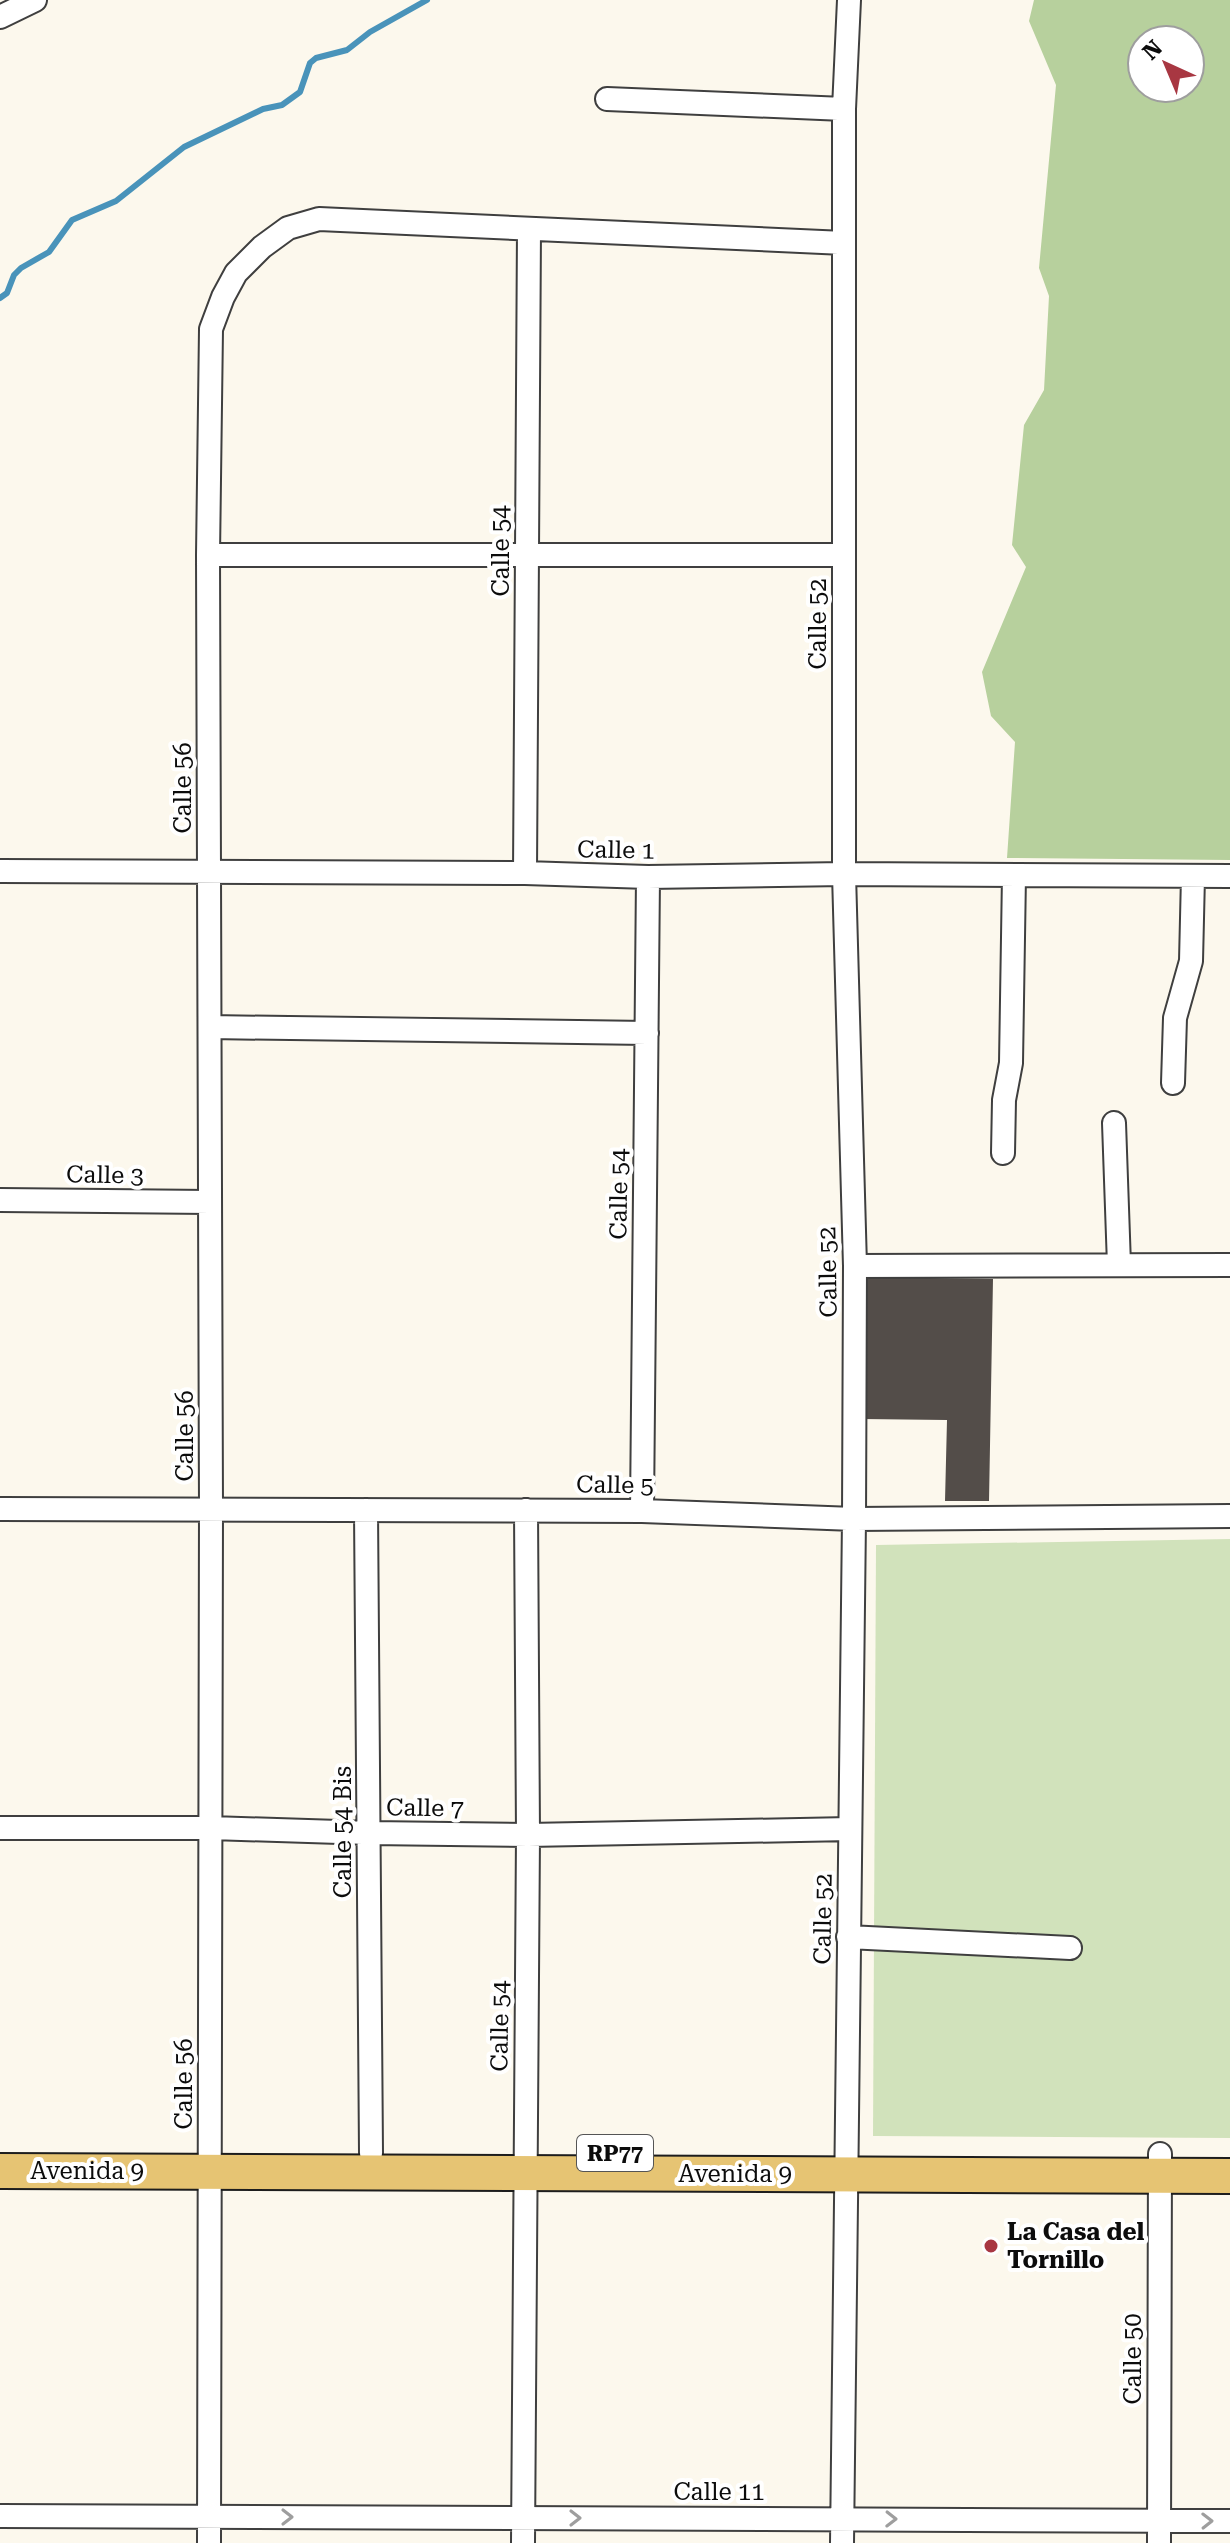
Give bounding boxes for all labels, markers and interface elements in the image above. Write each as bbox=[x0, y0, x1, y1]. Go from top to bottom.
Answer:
north arrow bbox=[1126, 24, 1206, 104]
text: N bbox=[1138, 35, 1167, 65]
street label: Calle 54 bbox=[487, 505, 515, 597]
street label: Calle 52 bbox=[804, 578, 832, 670]
street label: Calle 56 bbox=[169, 742, 197, 834]
street label: Calle 1 bbox=[577, 835, 655, 865]
street label: Calle 54 bbox=[604, 1148, 634, 1240]
street label: Calle 3 bbox=[66, 1160, 144, 1190]
street label: Calle 52 bbox=[813, 1226, 843, 1318]
street label: Calle 56 bbox=[171, 1390, 199, 1482]
street label: Calle 5 bbox=[576, 1470, 654, 1500]
street label: Calle 54 Bis bbox=[329, 1766, 357, 1898]
street label: Calle 7 bbox=[386, 1793, 464, 1823]
street label: Calle 52 bbox=[808, 1873, 838, 1965]
street label: Calle 54 bbox=[485, 1980, 515, 2072]
street label: Calle 56 bbox=[170, 2038, 198, 2130]
road number: RP77 bbox=[577, 2135, 653, 2171]
street label: Avenida 9 bbox=[30, 2157, 144, 2185]
street label: Avenida 9 bbox=[678, 2160, 792, 2188]
place label: La Casa del Tornillo bbox=[1007, 2218, 1144, 2274]
marker: La Casa del Tornillo bbox=[982, 2237, 1000, 2255]
street label: Calle 50 bbox=[1119, 2313, 1147, 2405]
street label: Calle 11 bbox=[673, 2478, 765, 2506]
one-way arrow bbox=[281, 2508, 294, 2526]
one-way arrow bbox=[569, 2509, 582, 2527]
one-way arrow bbox=[885, 2510, 898, 2527]
one-way arrow bbox=[1201, 2513, 1214, 2530]

